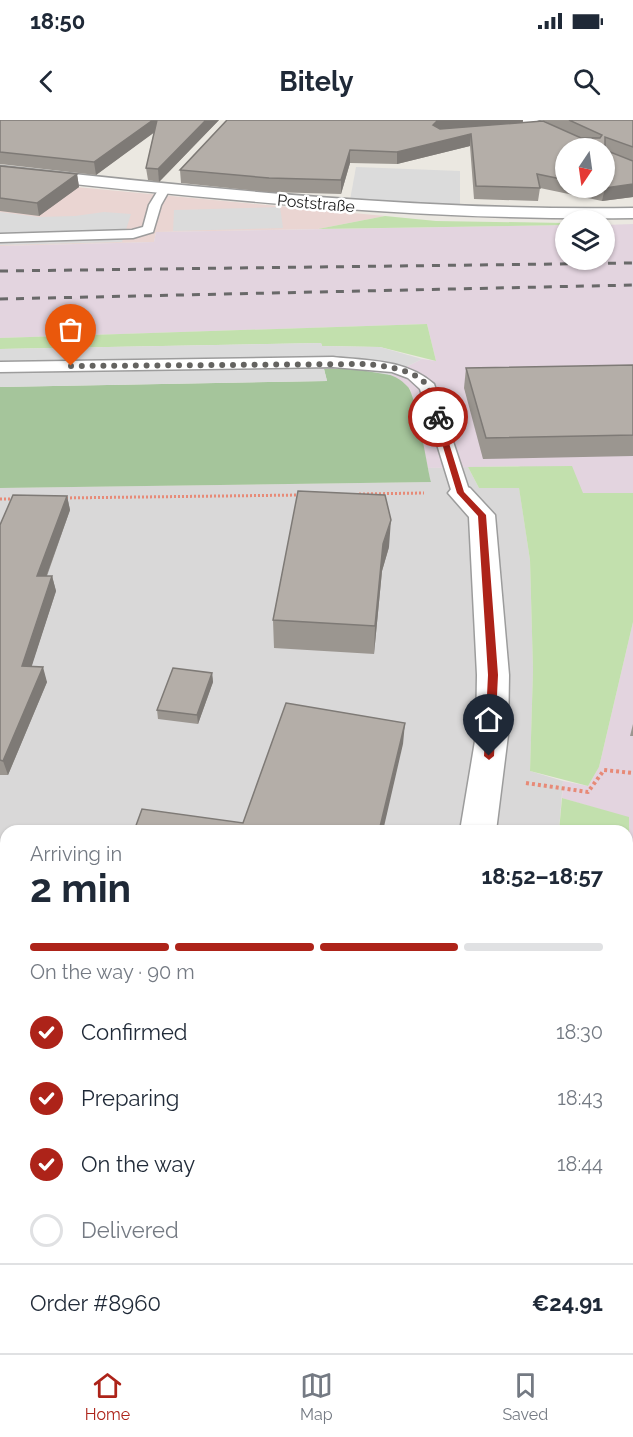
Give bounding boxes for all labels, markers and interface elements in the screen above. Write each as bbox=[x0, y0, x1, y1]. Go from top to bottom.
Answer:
text: 18:50 bbox=[30, 8, 85, 34]
icon: back bbox=[30, 65, 63, 98]
icon: search bbox=[570, 65, 603, 98]
text: Bitely bbox=[279, 66, 354, 97]
north arrow bbox=[555, 138, 615, 198]
map controls bbox=[555, 138, 615, 270]
street label: Poststraße bbox=[276, 191, 356, 216]
button: layers bbox=[555, 210, 615, 270]
pin bbox=[45, 304, 96, 366]
icon: bag bbox=[54, 313, 87, 346]
courier bbox=[408, 387, 468, 447]
icon: bike bbox=[422, 401, 455, 434]
pin bbox=[463, 694, 514, 756]
icon: home bbox=[472, 703, 505, 736]
text: Arriving in bbox=[30, 842, 122, 866]
text: 18:52–18:57 bbox=[481, 863, 603, 889]
text: 2 min bbox=[30, 865, 131, 911]
text: On the way · 90 m bbox=[30, 960, 195, 984]
icon: check bbox=[30, 1016, 63, 1049]
text: Confirmed bbox=[81, 1019, 188, 1045]
text: 18:30 bbox=[556, 1020, 603, 1044]
icon: check bbox=[30, 1082, 63, 1115]
text: Preparing bbox=[81, 1085, 179, 1111]
text: 18:43 bbox=[557, 1086, 603, 1110]
icon: check bbox=[30, 1148, 63, 1181]
text: On the way bbox=[81, 1151, 195, 1177]
text: 18:44 bbox=[557, 1152, 603, 1176]
text: Delivered bbox=[81, 1217, 179, 1243]
text: Order #8960 bbox=[30, 1290, 161, 1316]
text: €24.91 bbox=[532, 1290, 603, 1316]
tab: Home bbox=[85, 1369, 130, 1424]
tab: Map bbox=[300, 1369, 333, 1424]
tab: Saved bbox=[502, 1369, 548, 1424]

